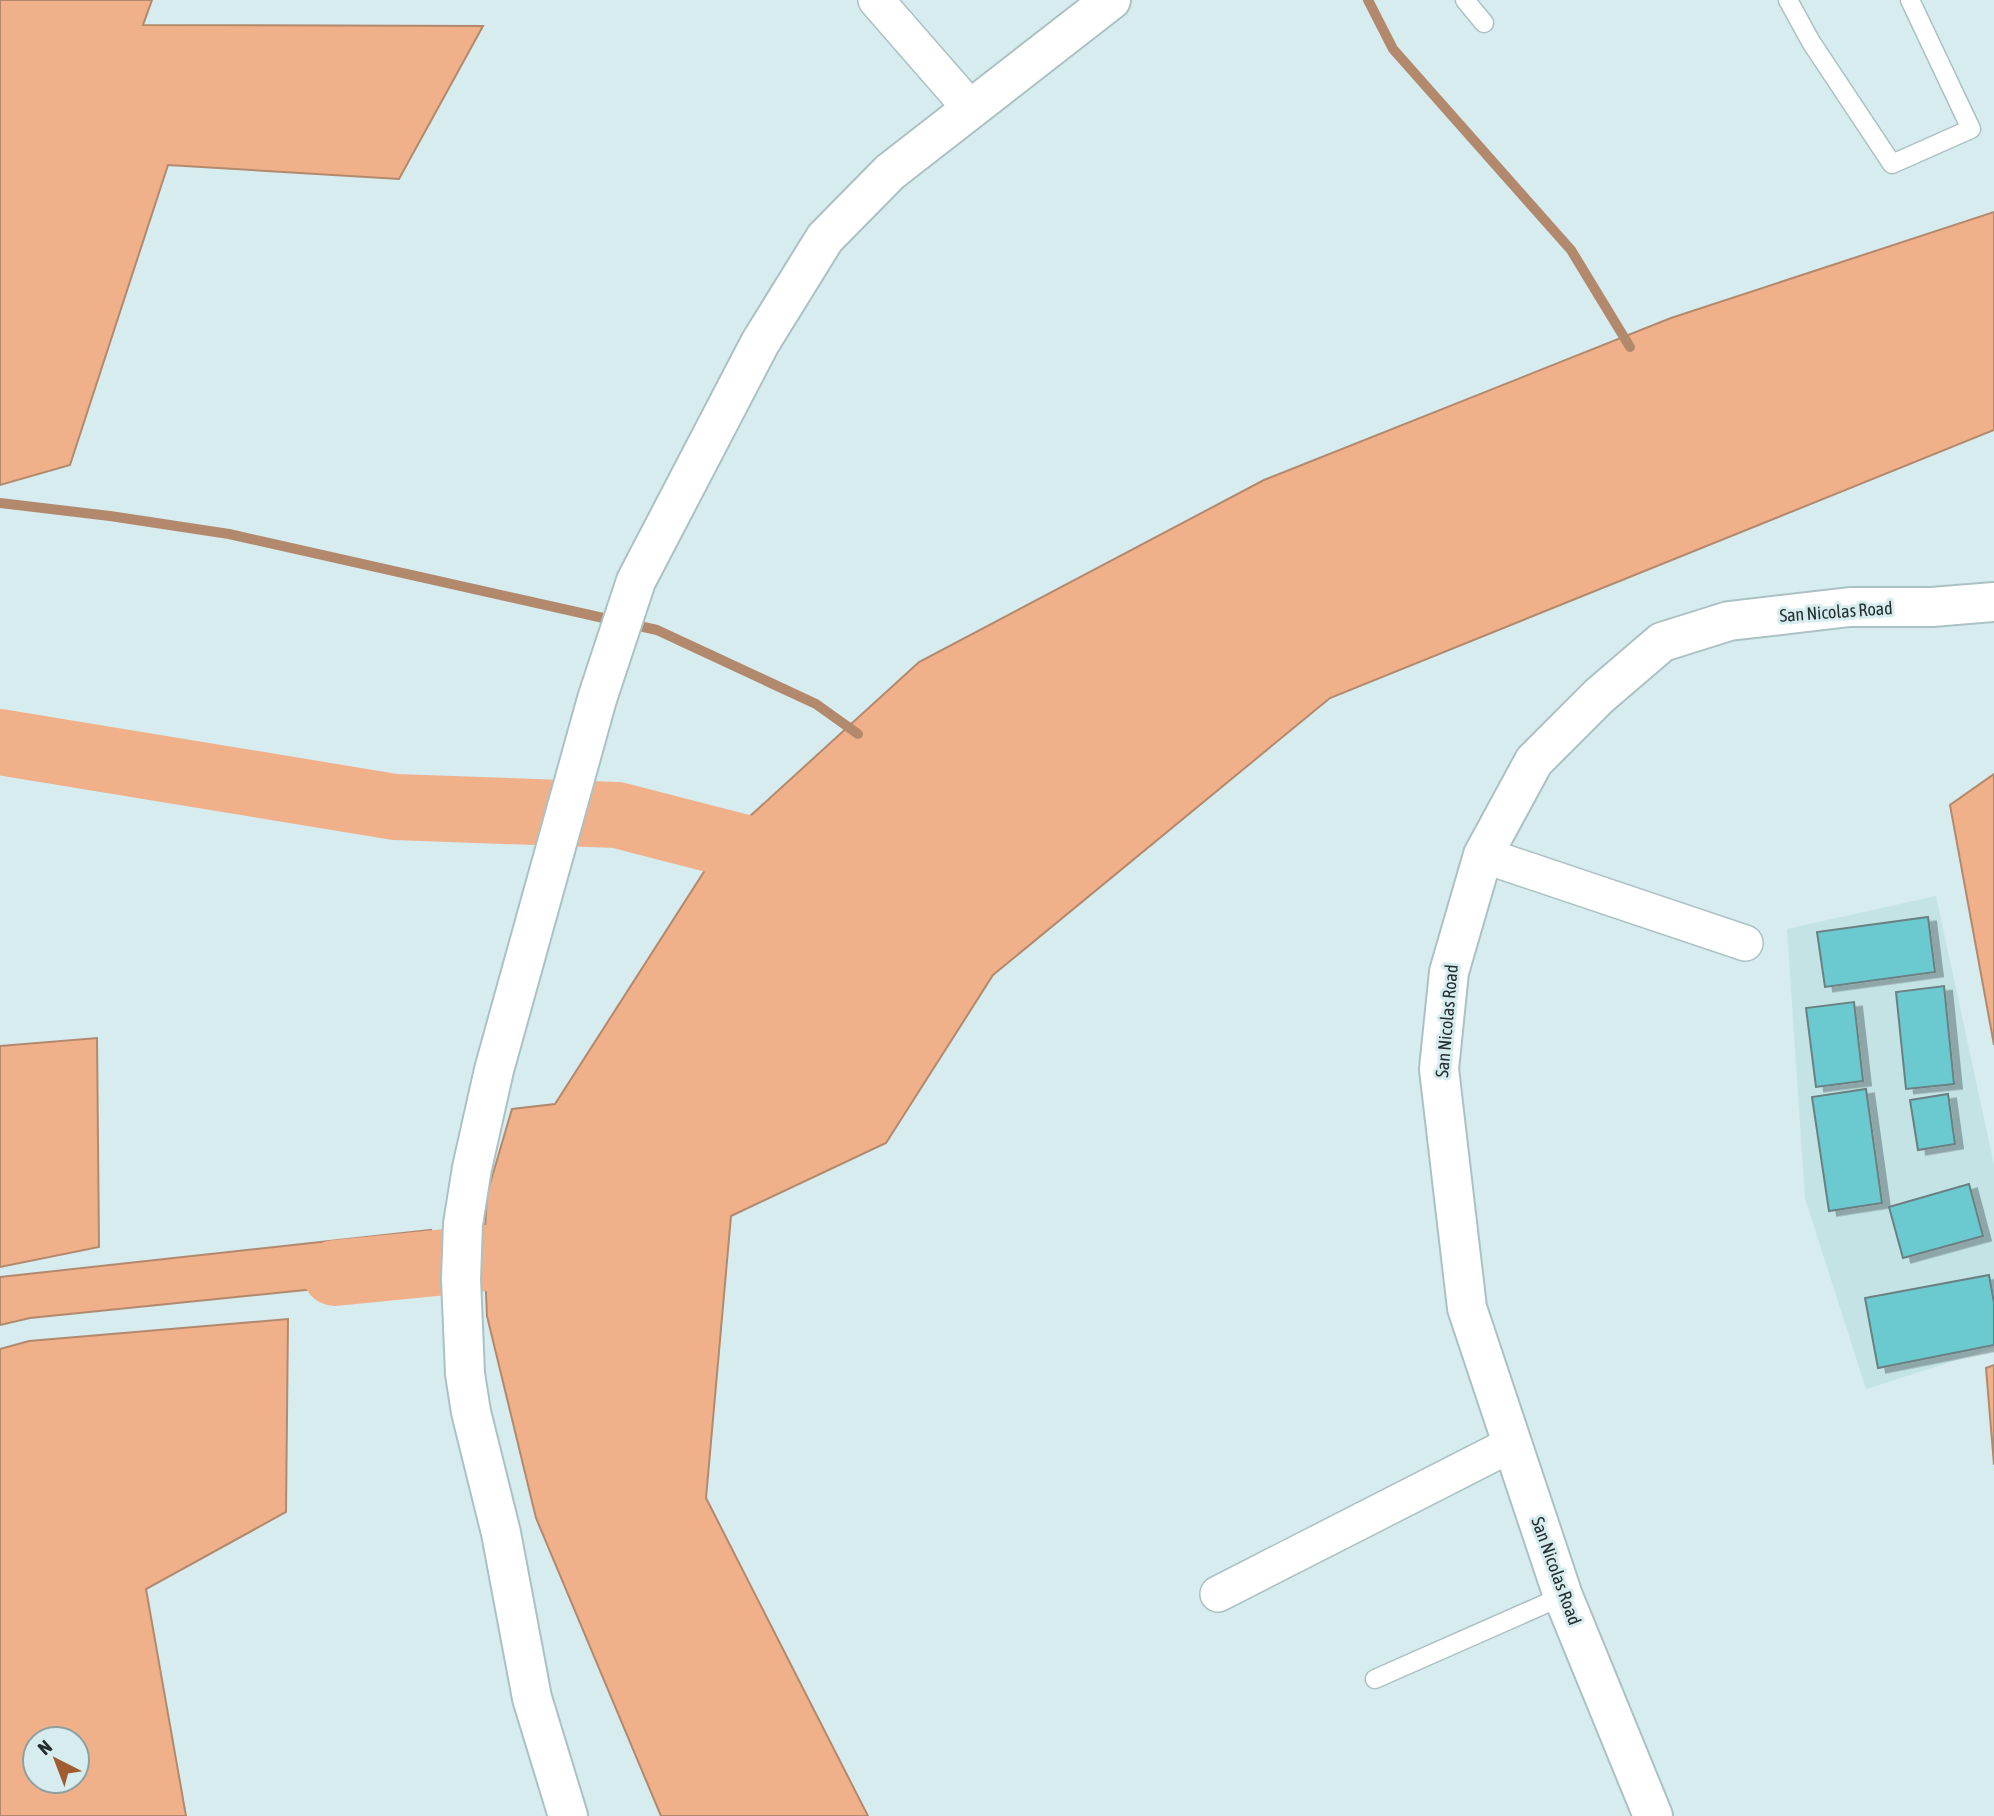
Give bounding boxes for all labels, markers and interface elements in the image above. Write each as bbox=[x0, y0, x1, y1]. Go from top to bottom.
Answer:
street label: San Nicolas Road bbox=[1779, 597, 1893, 626]
street label: San Nicolas Road bbox=[1431, 964, 1462, 1078]
street label: San Nicolas Road bbox=[1527, 1514, 1586, 1628]
north arrow bbox=[21, 1725, 91, 1795]
text: N bbox=[33, 1735, 56, 1759]

